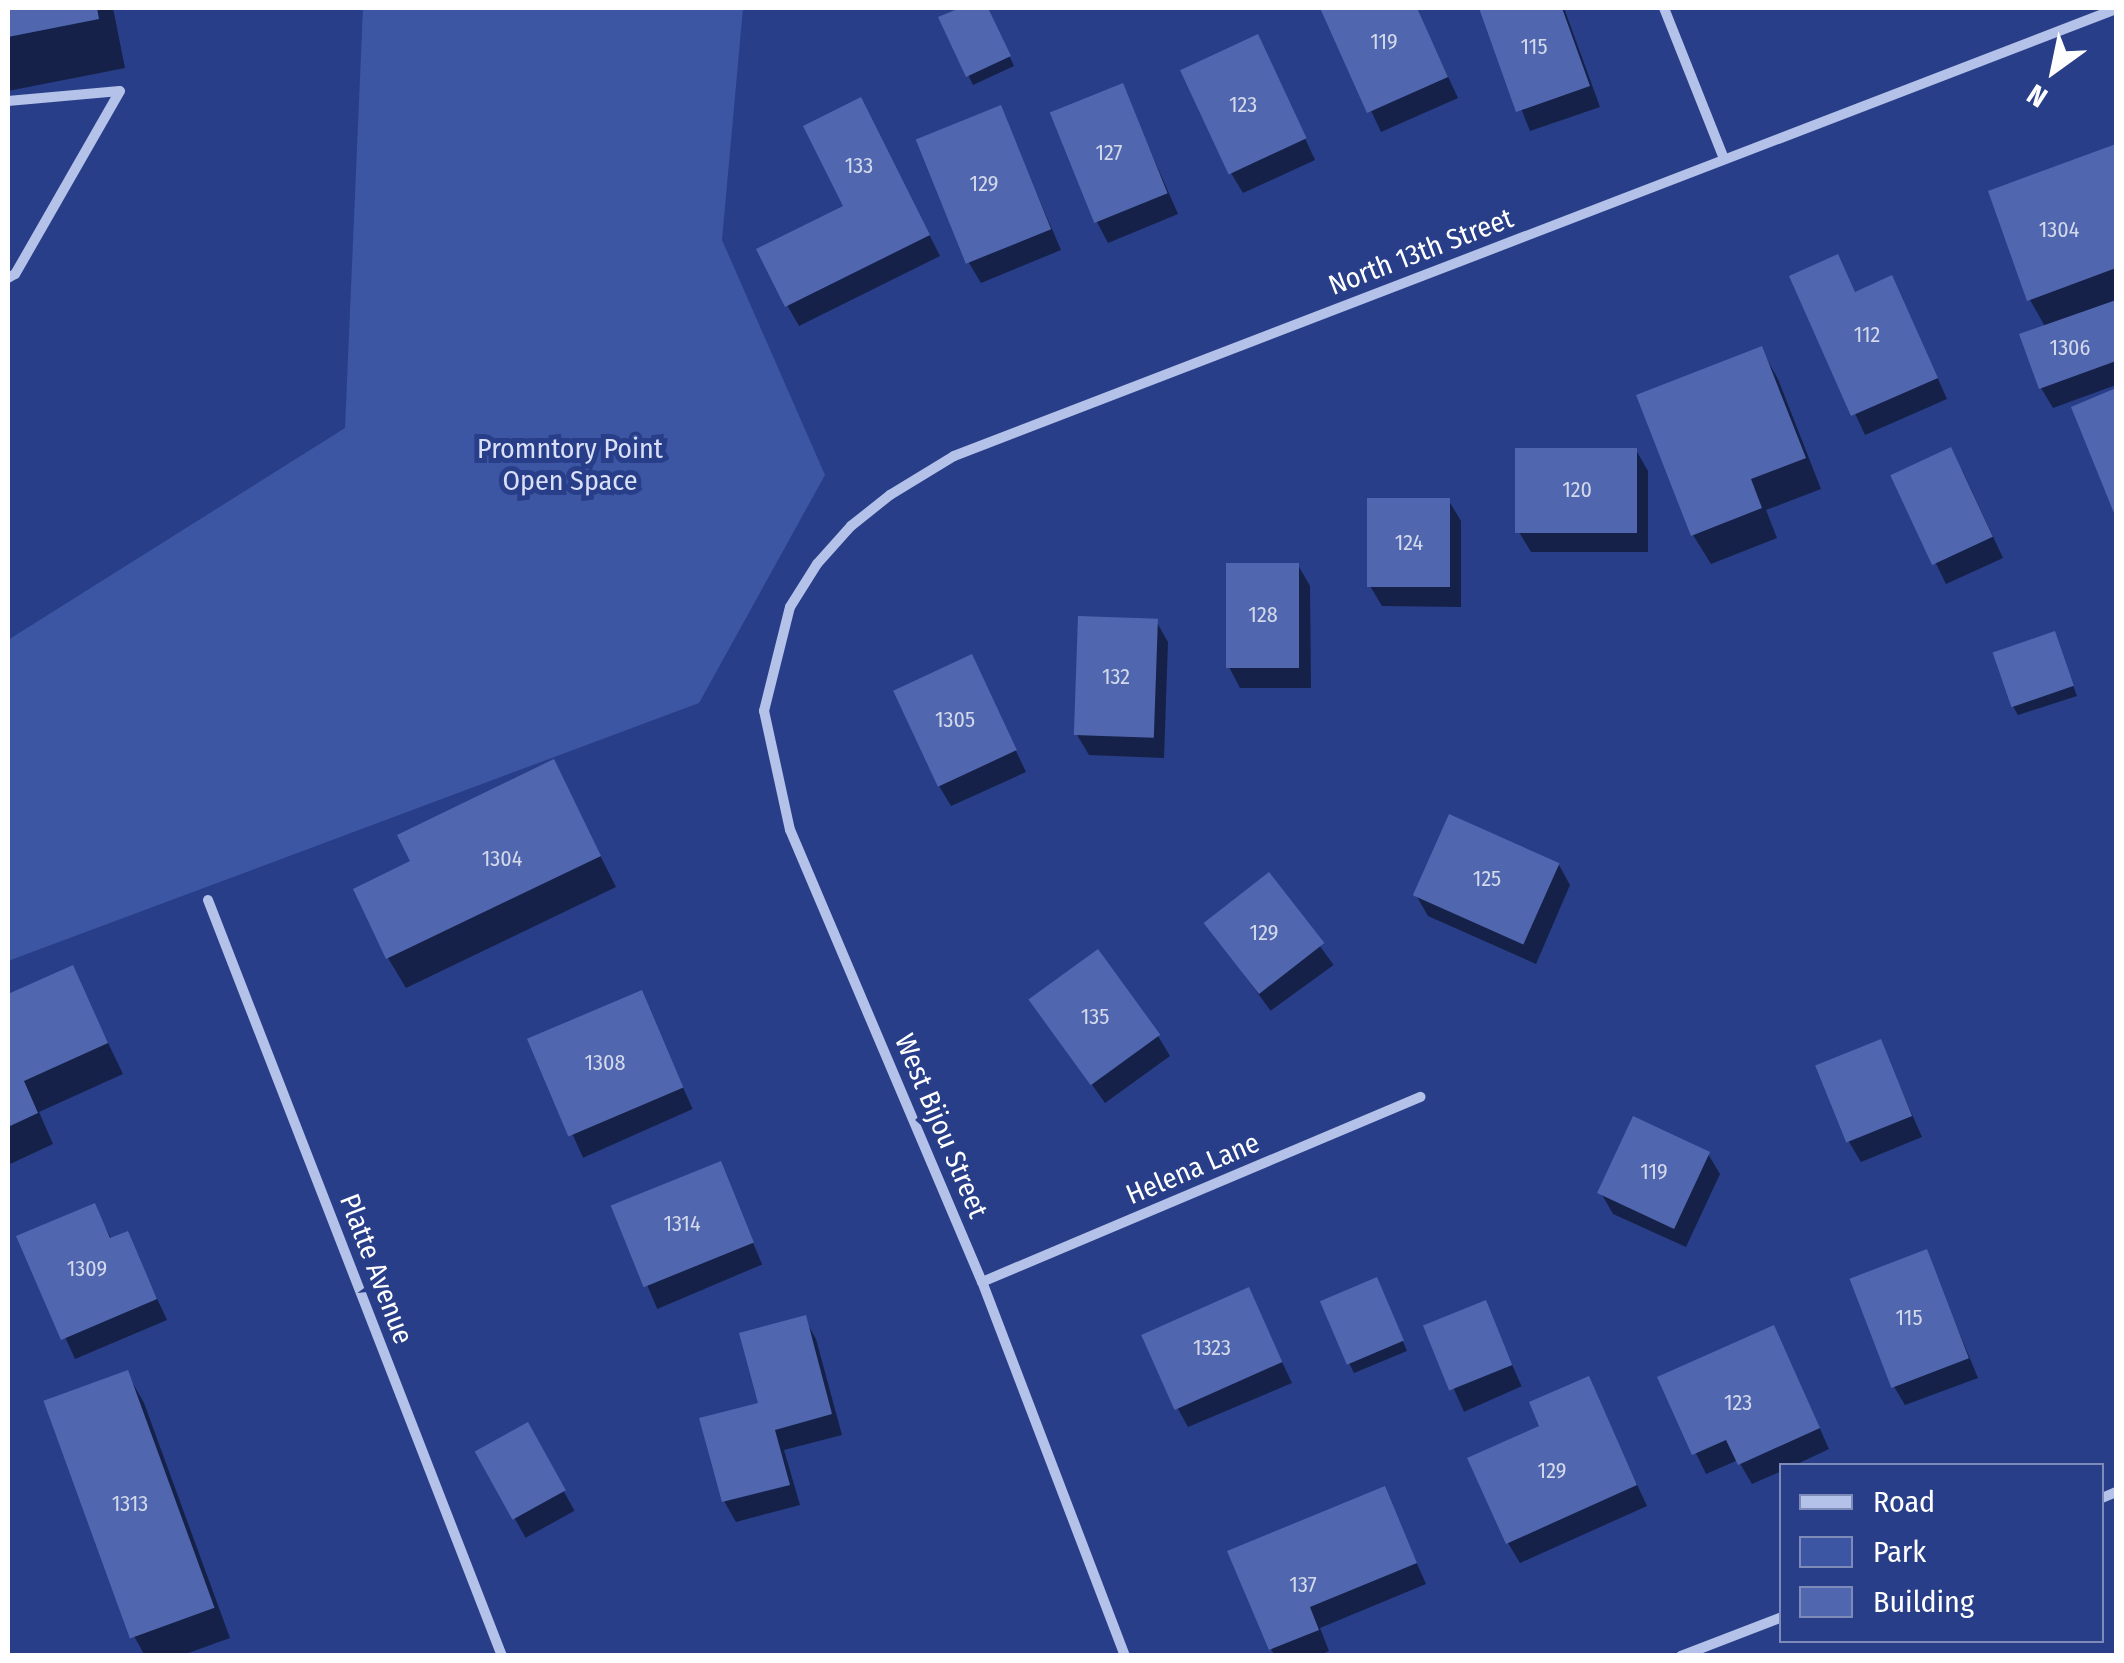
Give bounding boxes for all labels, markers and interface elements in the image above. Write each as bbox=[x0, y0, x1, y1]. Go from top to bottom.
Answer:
north arrow bbox=[2004, 20, 2104, 120]
house number: 119 bbox=[1370, 29, 1398, 55]
house number: 115 bbox=[1521, 34, 1547, 60]
text: N bbox=[2021, 77, 2053, 114]
house number: 123 bbox=[1229, 92, 1257, 118]
house number: 127 bbox=[1095, 140, 1123, 166]
house number: 133 bbox=[845, 153, 873, 179]
house number: 129 bbox=[970, 171, 998, 197]
street label: North 13th Street bbox=[1324, 201, 1518, 303]
house number: 1304 bbox=[2039, 217, 2079, 243]
house number: 112 bbox=[1854, 322, 1880, 348]
house number: 1306 bbox=[2050, 335, 2090, 361]
park label: Promntory Point Open Space bbox=[477, 432, 663, 498]
house number: 120 bbox=[1562, 477, 1592, 503]
house number: 124 bbox=[1395, 530, 1423, 556]
house number: 128 bbox=[1248, 602, 1278, 628]
house number: 132 bbox=[1102, 664, 1130, 690]
house number: 1305 bbox=[935, 707, 975, 733]
house number: 1304 bbox=[482, 846, 522, 872]
house number: 125 bbox=[1473, 866, 1501, 892]
house number: 129 bbox=[1250, 920, 1278, 946]
house number: 135 bbox=[1081, 1004, 1109, 1030]
street label: West Bijou Street bbox=[887, 1029, 995, 1223]
house number: 1308 bbox=[585, 1050, 625, 1076]
street label: Helena Lane bbox=[1121, 1126, 1265, 1212]
house number: 119 bbox=[1640, 1159, 1668, 1185]
street label: Platte Avenue bbox=[332, 1189, 420, 1349]
house number: 1314 bbox=[663, 1211, 701, 1237]
house number: 1309 bbox=[67, 1256, 107, 1282]
house number: 115 bbox=[1896, 1305, 1922, 1331]
house number: 1323 bbox=[1193, 1335, 1231, 1361]
house number: 123 bbox=[1724, 1390, 1752, 1416]
house number: 129 bbox=[1538, 1458, 1566, 1484]
legend bbox=[1779, 1463, 2104, 1643]
text: Road bbox=[1873, 1484, 1935, 1520]
house number: 1313 bbox=[112, 1491, 148, 1517]
text: Park bbox=[1873, 1534, 1926, 1570]
house number: 137 bbox=[1289, 1572, 1317, 1598]
text: Building bbox=[1873, 1584, 1974, 1620]

